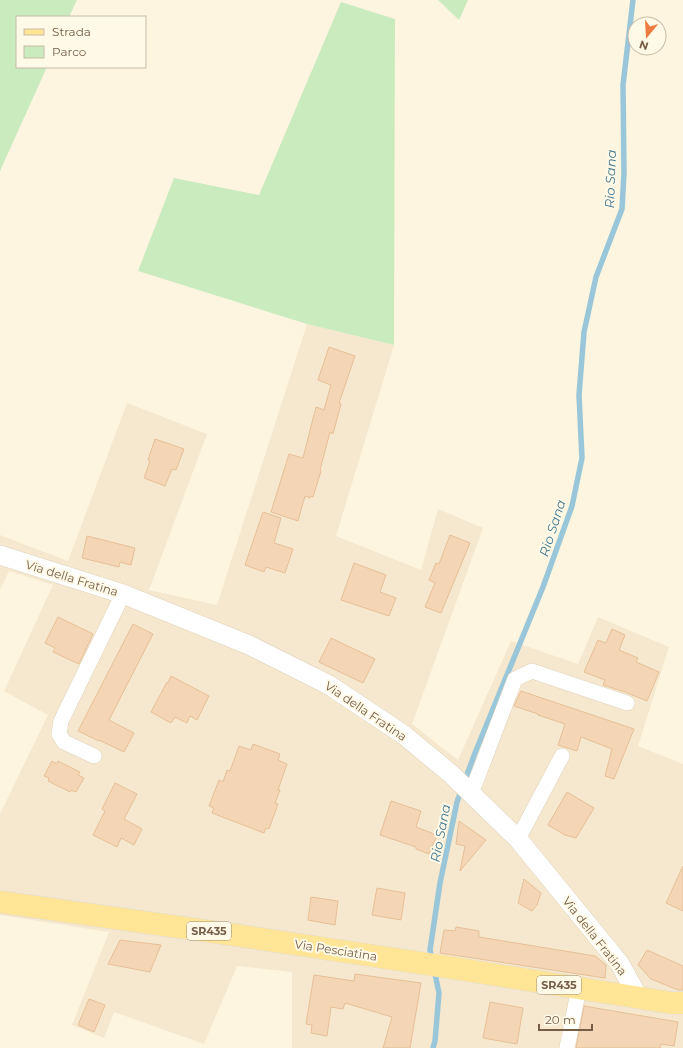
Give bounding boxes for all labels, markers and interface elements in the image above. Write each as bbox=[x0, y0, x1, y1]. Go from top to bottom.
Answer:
legend bbox=[16, 16, 146, 68]
north arrow bbox=[627, 16, 667, 56]
text: Strada bbox=[52, 24, 91, 39]
text: N bbox=[638, 37, 650, 54]
text: Parco bbox=[52, 44, 86, 59]
water label: Rio Sana bbox=[601, 149, 619, 209]
water label: Rio Sana bbox=[535, 497, 569, 558]
street label: Via della Fratina bbox=[24, 557, 120, 599]
street label: Via della Fratina bbox=[322, 678, 410, 744]
water label: Rio Sana bbox=[427, 802, 454, 863]
street label: Via della Fratina bbox=[560, 894, 630, 978]
road number: SR435 bbox=[187, 922, 231, 940]
street label: Via Pesciatina bbox=[294, 936, 378, 964]
road number: SR435 bbox=[537, 976, 581, 994]
scale bar bbox=[539, 1006, 592, 1032]
text: 20 m bbox=[545, 1012, 576, 1027]

